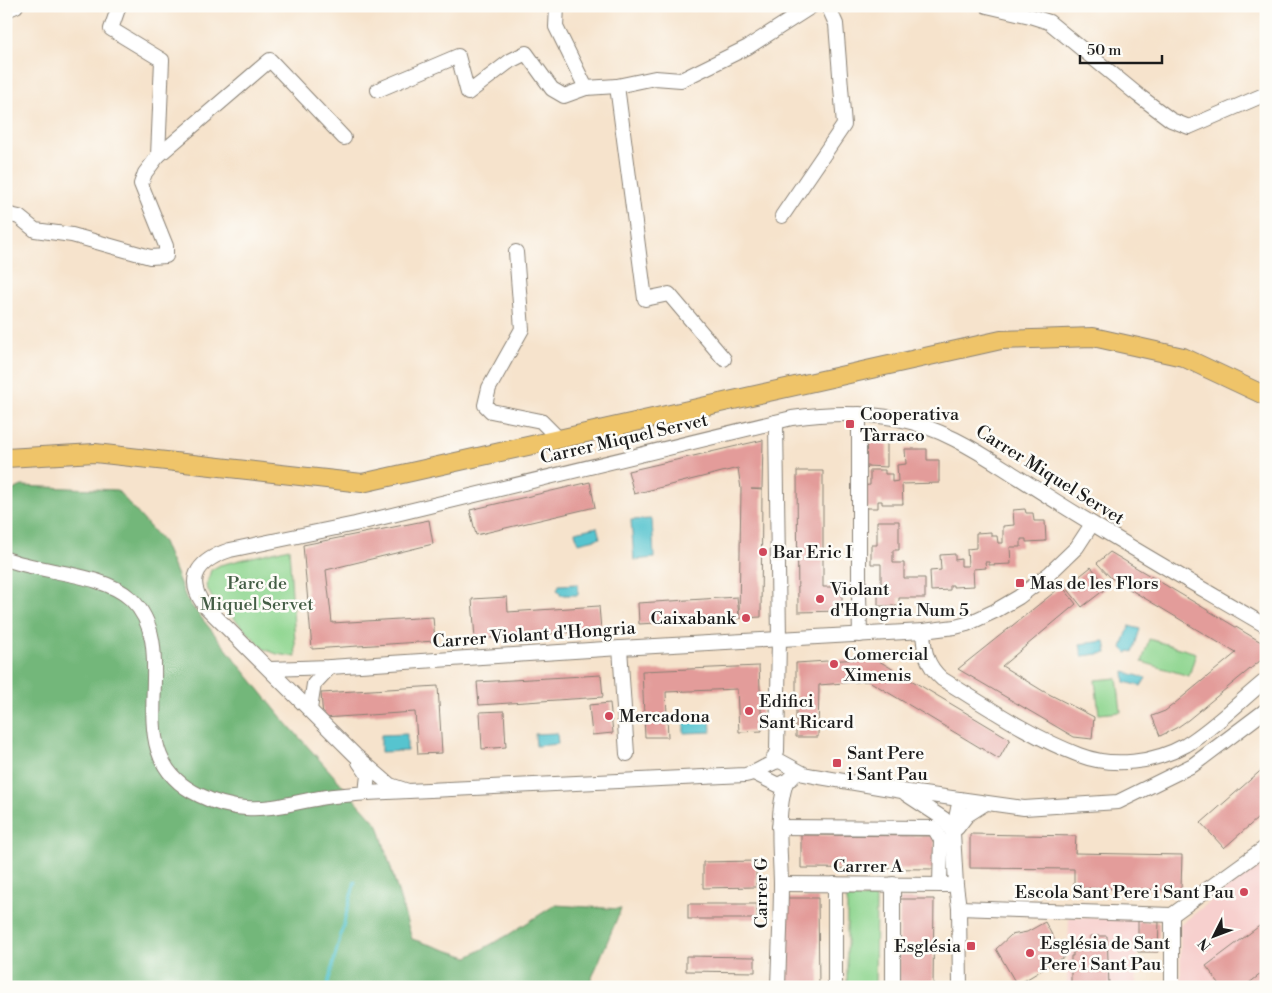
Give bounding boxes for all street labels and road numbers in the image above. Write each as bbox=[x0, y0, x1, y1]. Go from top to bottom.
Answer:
street label: Carrer Miquel Servet bbox=[538, 408, 711, 469]
street label: Carrer Miquel Servet bbox=[971, 420, 1129, 530]
street label: Carrer Violant d'Hongria bbox=[432, 616, 637, 654]
street label: Carrer A bbox=[833, 855, 904, 878]
street label: Carrer G bbox=[750, 857, 773, 929]

